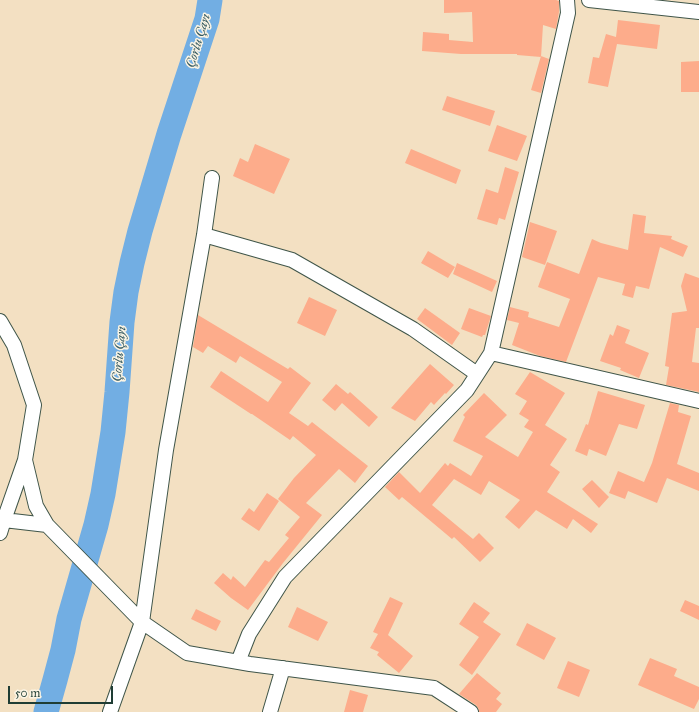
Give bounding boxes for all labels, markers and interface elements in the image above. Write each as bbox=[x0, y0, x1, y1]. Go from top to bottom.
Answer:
water label: Çorlu Çayı bbox=[183, 12, 215, 70]
water label: Çorlu Çayı bbox=[110, 326, 130, 382]
scale bar bbox=[10, 678, 115, 704]
text: 50 m bbox=[15, 686, 40, 700]

